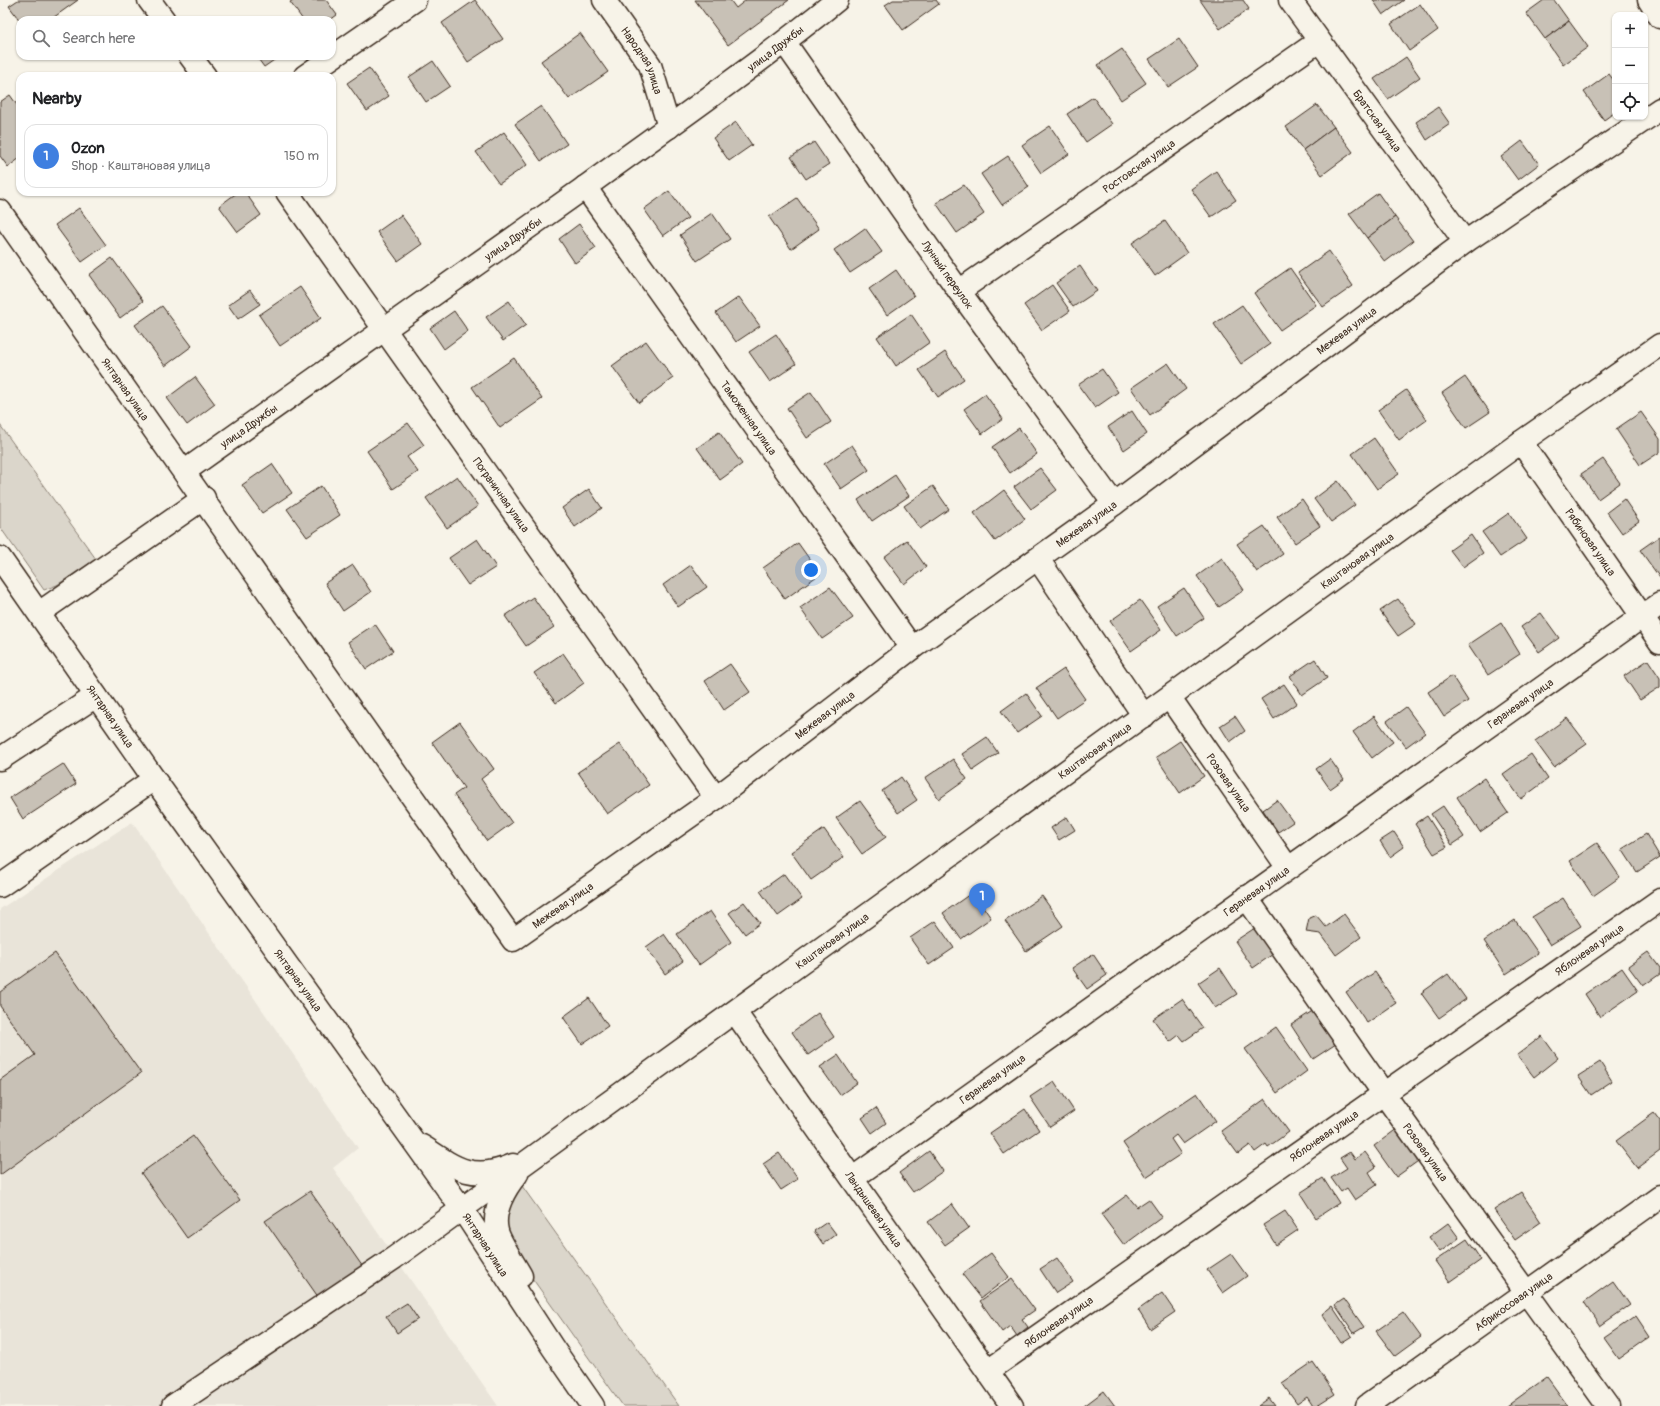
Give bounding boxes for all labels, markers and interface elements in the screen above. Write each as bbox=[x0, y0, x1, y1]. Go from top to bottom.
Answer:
map controls bbox=[1612, 12, 1648, 120]
button: + bbox=[1612, 12, 1648, 48]
search box bbox=[16, 16, 336, 60]
street label: улица Дружбы bbox=[744, 23, 806, 75]
street label: Народная улица bbox=[618, 25, 665, 96]
icon: search bbox=[30, 27, 52, 49]
text: Search here bbox=[62, 29, 135, 48]
button: − bbox=[1612, 48, 1648, 84]
button: locate bbox=[1612, 84, 1648, 120]
street label: Братская улица bbox=[1350, 87, 1404, 155]
text: Nearby bbox=[32, 88, 81, 109]
street label: Ростовская улица bbox=[1101, 137, 1178, 196]
text: Ozon bbox=[71, 139, 105, 158]
text: 1 bbox=[43, 148, 49, 164]
text: 150 m bbox=[284, 148, 319, 164]
text: Shop · Каштановая улица bbox=[71, 158, 210, 174]
street label: улица Дружбы bbox=[481, 214, 544, 264]
street label: Лунный переулок bbox=[918, 237, 976, 312]
street label: Межевая улица bbox=[1314, 304, 1379, 358]
street label: Янтарная улица bbox=[99, 356, 151, 423]
street label: Таможенная улица bbox=[718, 378, 779, 458]
street label: улица Дружбы bbox=[217, 402, 280, 452]
street label: Пограничная улица bbox=[470, 455, 532, 535]
street label: Межевая улица bbox=[1054, 498, 1119, 550]
street label: Рябиновая улица bbox=[1562, 506, 1618, 579]
street label: Каштановая улица bbox=[1318, 530, 1396, 592]
your location bbox=[801, 560, 821, 580]
street label: Гераневая улица bbox=[1485, 676, 1556, 731]
street label: Янтарная улица bbox=[84, 683, 136, 750]
street label: Межевая улица bbox=[793, 688, 857, 742]
street label: Каштановая улица bbox=[1056, 720, 1134, 782]
street label: Розовая улица bbox=[1204, 751, 1253, 815]
street label: Гераневая улица bbox=[1221, 864, 1292, 919]
street label: Межевая улица bbox=[530, 880, 596, 931]
pin: 1 bbox=[969, 883, 995, 916]
street label: Каштановая улица bbox=[794, 910, 871, 972]
street label: Яблоневая улица bbox=[1552, 922, 1626, 979]
street label: Янтарная улица bbox=[271, 947, 324, 1014]
street label: Гераневая улица bbox=[957, 1052, 1028, 1107]
street label: Яблоневая улица bbox=[1287, 1108, 1361, 1165]
street label: Розовая улица bbox=[1400, 1121, 1450, 1184]
street label: Ландышевая улица bbox=[842, 1168, 904, 1250]
street label: Янтарная улица bbox=[459, 1211, 510, 1279]
street label: Абрикосовая улица bbox=[1473, 1270, 1555, 1334]
street label: Яблоневая улица bbox=[1022, 1294, 1096, 1351]

